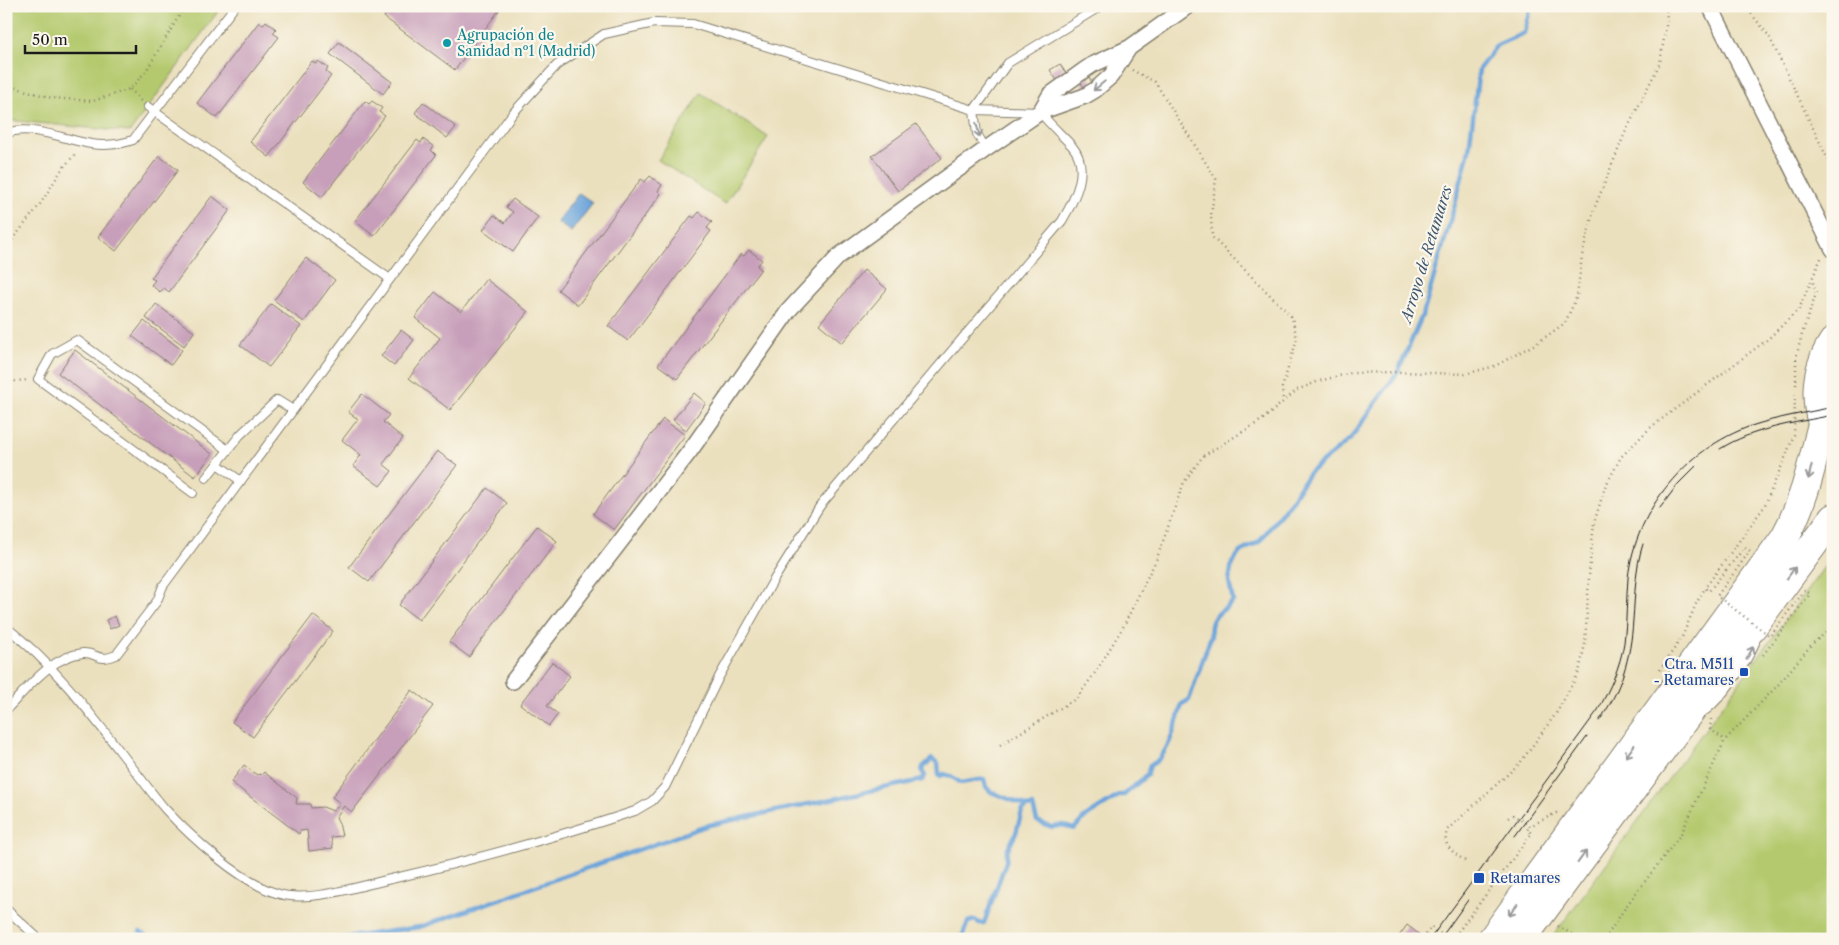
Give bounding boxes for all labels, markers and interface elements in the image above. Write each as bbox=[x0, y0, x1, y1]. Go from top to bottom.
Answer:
scale bar bbox=[25, 22, 136, 54]
place label: Agrupación de Sanidad nº1 (Madrid) bbox=[456, 26, 595, 60]
text: 50 m bbox=[32, 30, 68, 49]
marker: Agrupación de Sanidad nº1 (Madrid) bbox=[441, 37, 453, 49]
one-way arrow bbox=[1093, 80, 1106, 91]
one-way arrow bbox=[974, 122, 983, 138]
water label: Arroyo de Retamares bbox=[1395, 183, 1456, 327]
one-way arrow bbox=[1805, 463, 1814, 479]
one-way arrow bbox=[1786, 566, 1796, 580]
one-way arrow bbox=[1745, 647, 1755, 661]
place label: Ctra. M511 - Retamares bbox=[1653, 655, 1734, 689]
marker: Ctra. M511 - Retamares bbox=[1738, 666, 1750, 678]
one-way arrow bbox=[1625, 744, 1635, 758]
one-way arrow bbox=[1577, 850, 1587, 864]
place label: Retamares bbox=[1490, 869, 1560, 887]
marker: Retamares bbox=[1472, 871, 1486, 885]
one-way arrow bbox=[1508, 903, 1518, 917]

